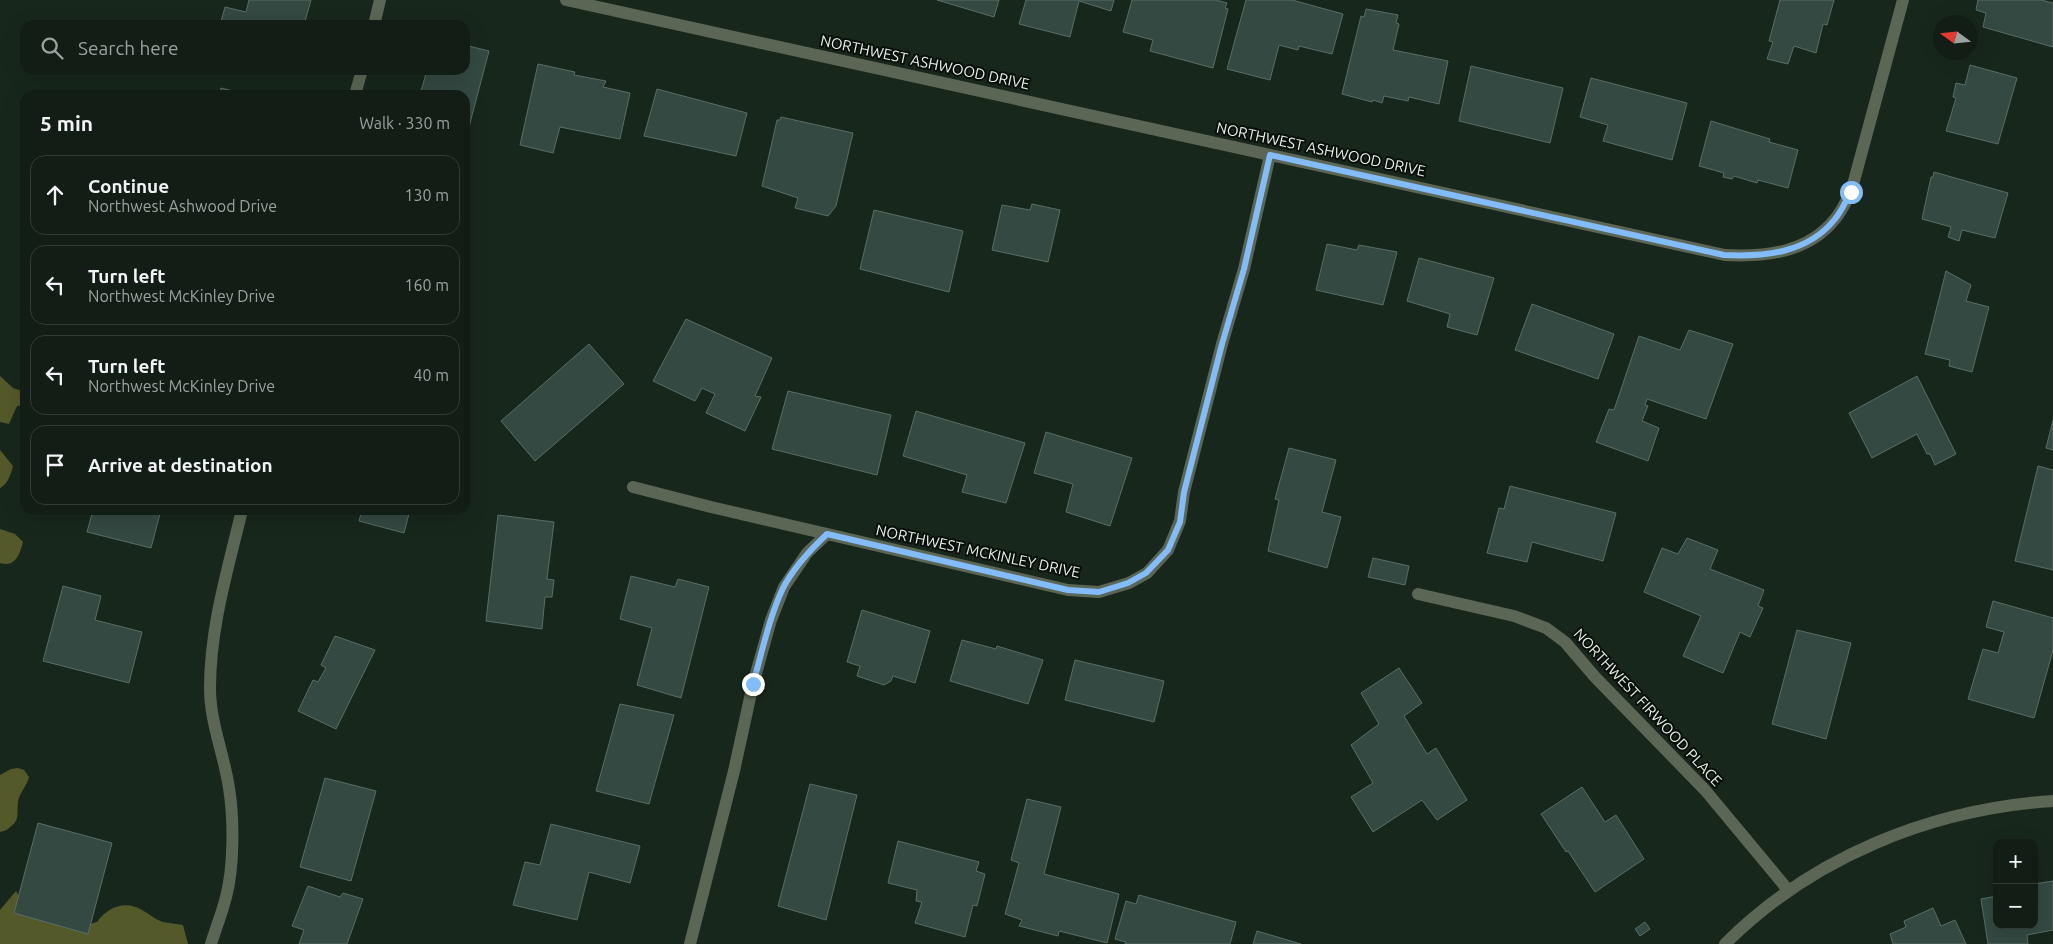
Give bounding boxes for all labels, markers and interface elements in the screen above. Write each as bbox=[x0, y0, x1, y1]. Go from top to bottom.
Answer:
north arrow bbox=[1933, 15, 1978, 60]
search box bbox=[20, 20, 470, 75]
street label: NORTHWEST ASHWOOD DRIVE bbox=[819, 31, 1031, 93]
icon: search bbox=[38, 34, 66, 62]
text: Search here bbox=[78, 37, 178, 59]
text: 5 min bbox=[40, 111, 93, 135]
text: Walk · 330 m bbox=[359, 114, 450, 132]
street label: NORTHWEST ASHWOOD DRIVE bbox=[1215, 118, 1427, 180]
text: Continue bbox=[88, 175, 169, 197]
icon: ahead bbox=[41, 181, 69, 209]
route start bbox=[1840, 181, 1863, 204]
text: 130 m bbox=[404, 186, 449, 204]
text: Northwest Ashwood Drive bbox=[88, 197, 277, 215]
text: Turn left bbox=[88, 265, 166, 287]
icon: left bbox=[41, 271, 69, 299]
text: 160 m bbox=[404, 276, 449, 294]
text: Northwest McKinley Drive bbox=[88, 287, 275, 305]
text: Turn left bbox=[88, 355, 166, 377]
icon: left bbox=[41, 361, 69, 389]
text: 40 m bbox=[413, 366, 449, 384]
text: Northwest McKinley Drive bbox=[88, 377, 275, 395]
icon: arrive bbox=[41, 451, 69, 479]
text: Arrive at destination bbox=[88, 454, 273, 476]
street label: NORTHWEST MCKINLEY DRIVE bbox=[874, 521, 1082, 581]
street label: NORTHWEST FIRWOOD PLACE bbox=[1571, 625, 1725, 789]
route end bbox=[742, 673, 765, 696]
map controls bbox=[1993, 839, 2038, 929]
button: + bbox=[1993, 839, 2038, 884]
button: − bbox=[1993, 884, 2038, 929]

